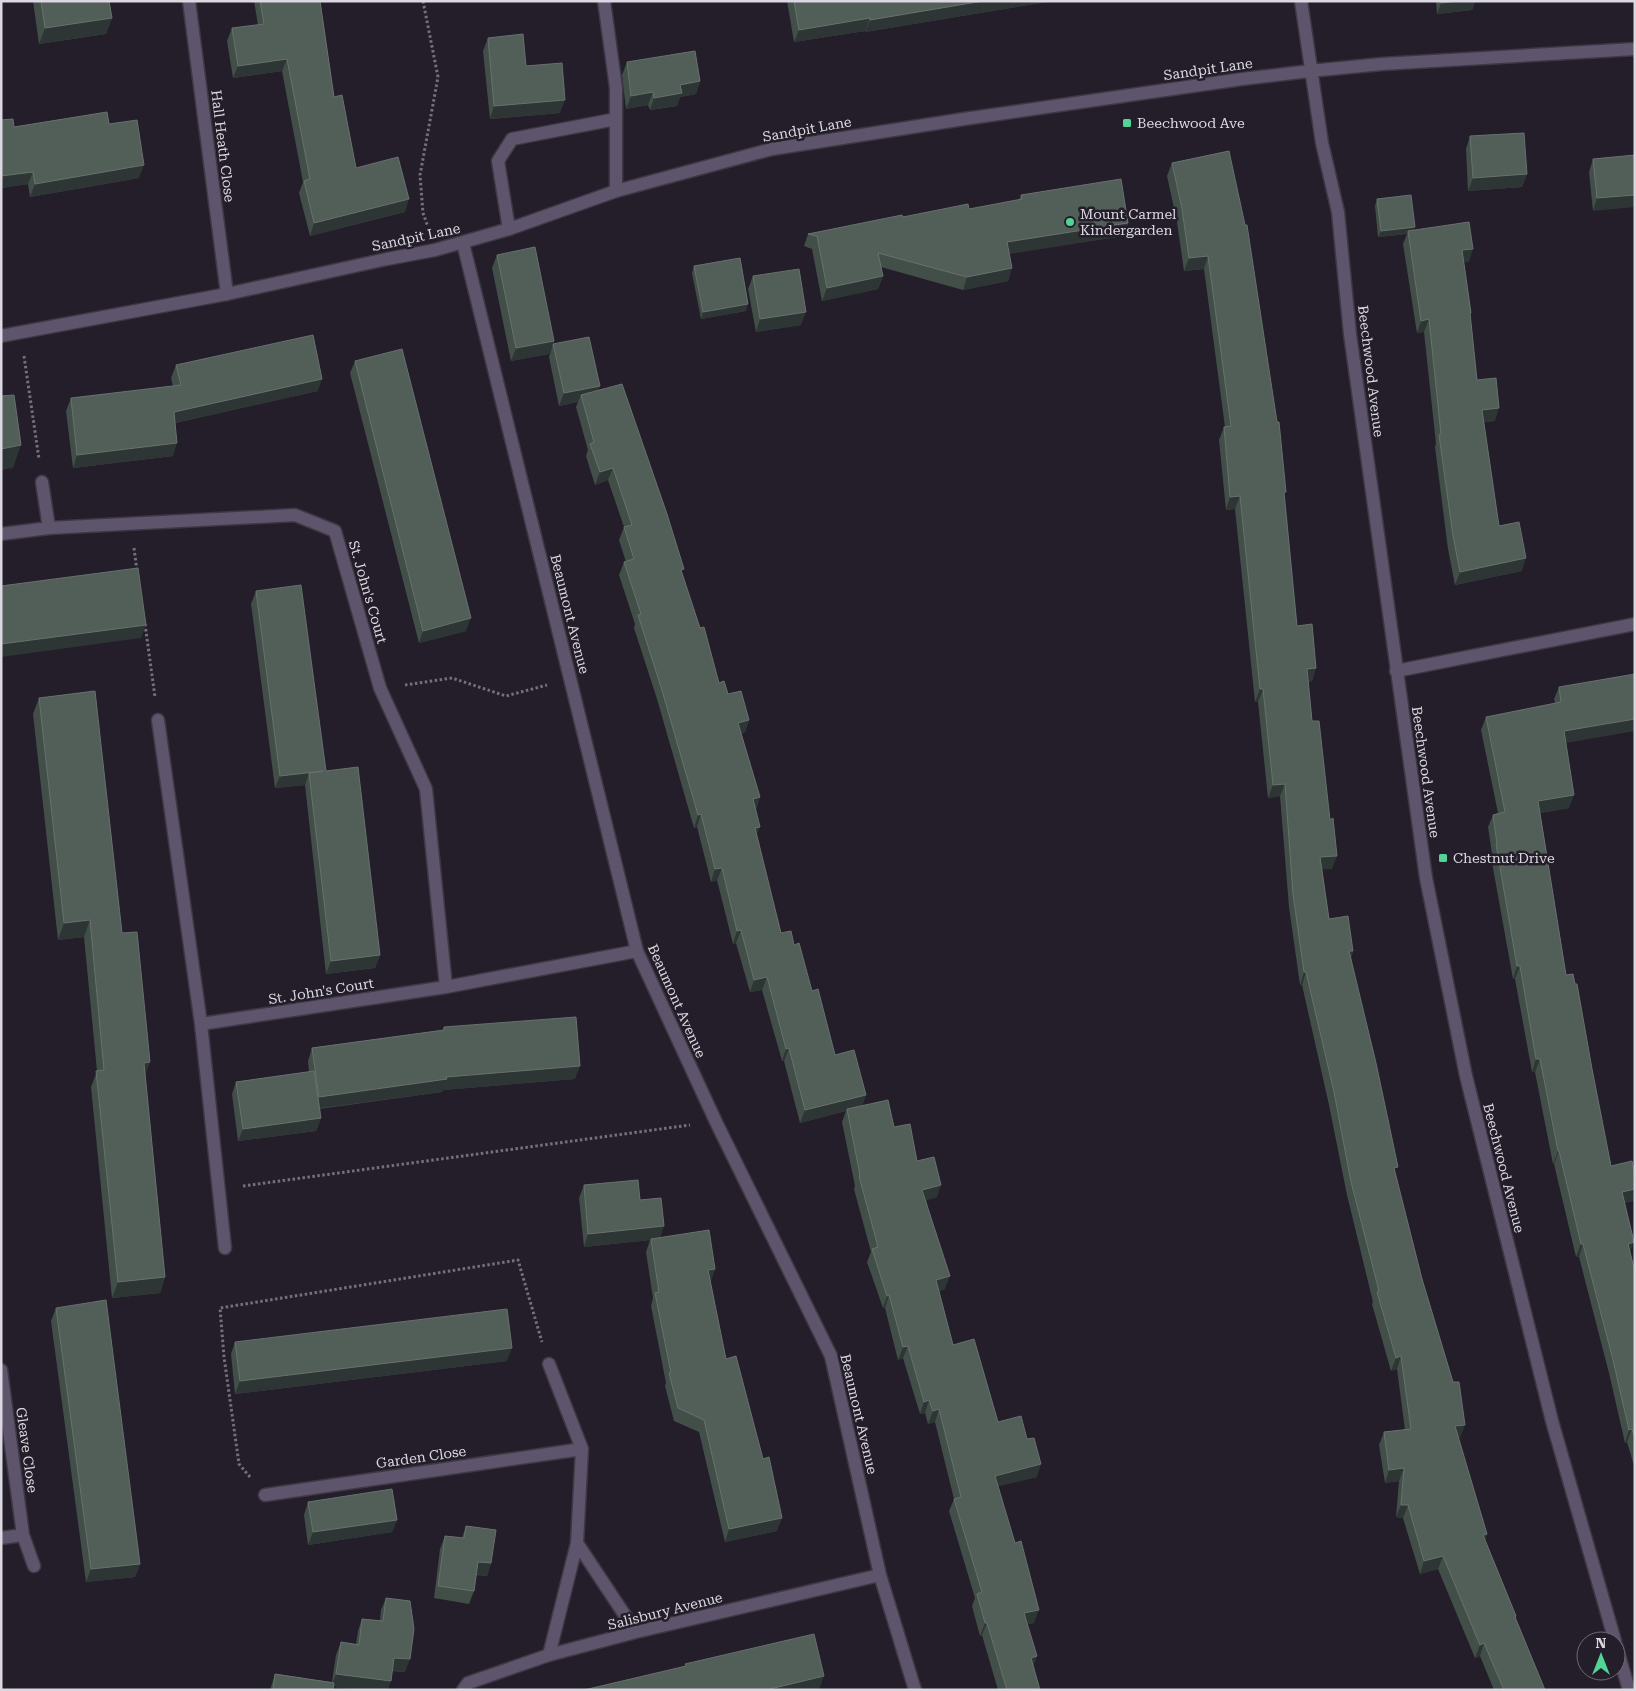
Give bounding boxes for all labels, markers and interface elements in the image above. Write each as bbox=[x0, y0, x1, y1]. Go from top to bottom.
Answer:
street label: Sandpit Lane bbox=[1162, 55, 1254, 83]
street label: Hall Heath Close bbox=[208, 89, 238, 203]
street label: Sandpit Lane bbox=[761, 113, 853, 145]
place label: Beechwood Ave bbox=[1137, 115, 1245, 131]
marker: Beechwood Ave bbox=[1121, 117, 1133, 129]
place label: Mount Carmel Kindergarden bbox=[1080, 206, 1177, 238]
marker: Mount Carmel Kindergarden bbox=[1064, 216, 1076, 228]
street label: Sandpit Lane bbox=[370, 220, 462, 254]
street label: Beechwood Avenue bbox=[1355, 304, 1387, 438]
street label: St. John's Court bbox=[346, 539, 390, 645]
street label: Beaumont Avenue bbox=[547, 553, 593, 676]
street label: Beechwood Avenue bbox=[1409, 705, 1443, 839]
place label: Chestnut Drive bbox=[1453, 850, 1555, 866]
marker: Chestnut Drive bbox=[1437, 852, 1449, 864]
street label: Beaumont Avenue bbox=[645, 942, 709, 1061]
street label: St. John's Court bbox=[267, 975, 375, 1007]
street label: Beechwood Avenue bbox=[1480, 1102, 1528, 1235]
street label: Beaumont Avenue bbox=[837, 1352, 881, 1476]
street label: Gleave Close bbox=[13, 1406, 41, 1494]
street label: Garden Close bbox=[375, 1443, 467, 1471]
street label: Salisbury Avenue bbox=[606, 1589, 724, 1633]
north arrow bbox=[1576, 1631, 1626, 1681]
text: N bbox=[1596, 1635, 1607, 1651]

